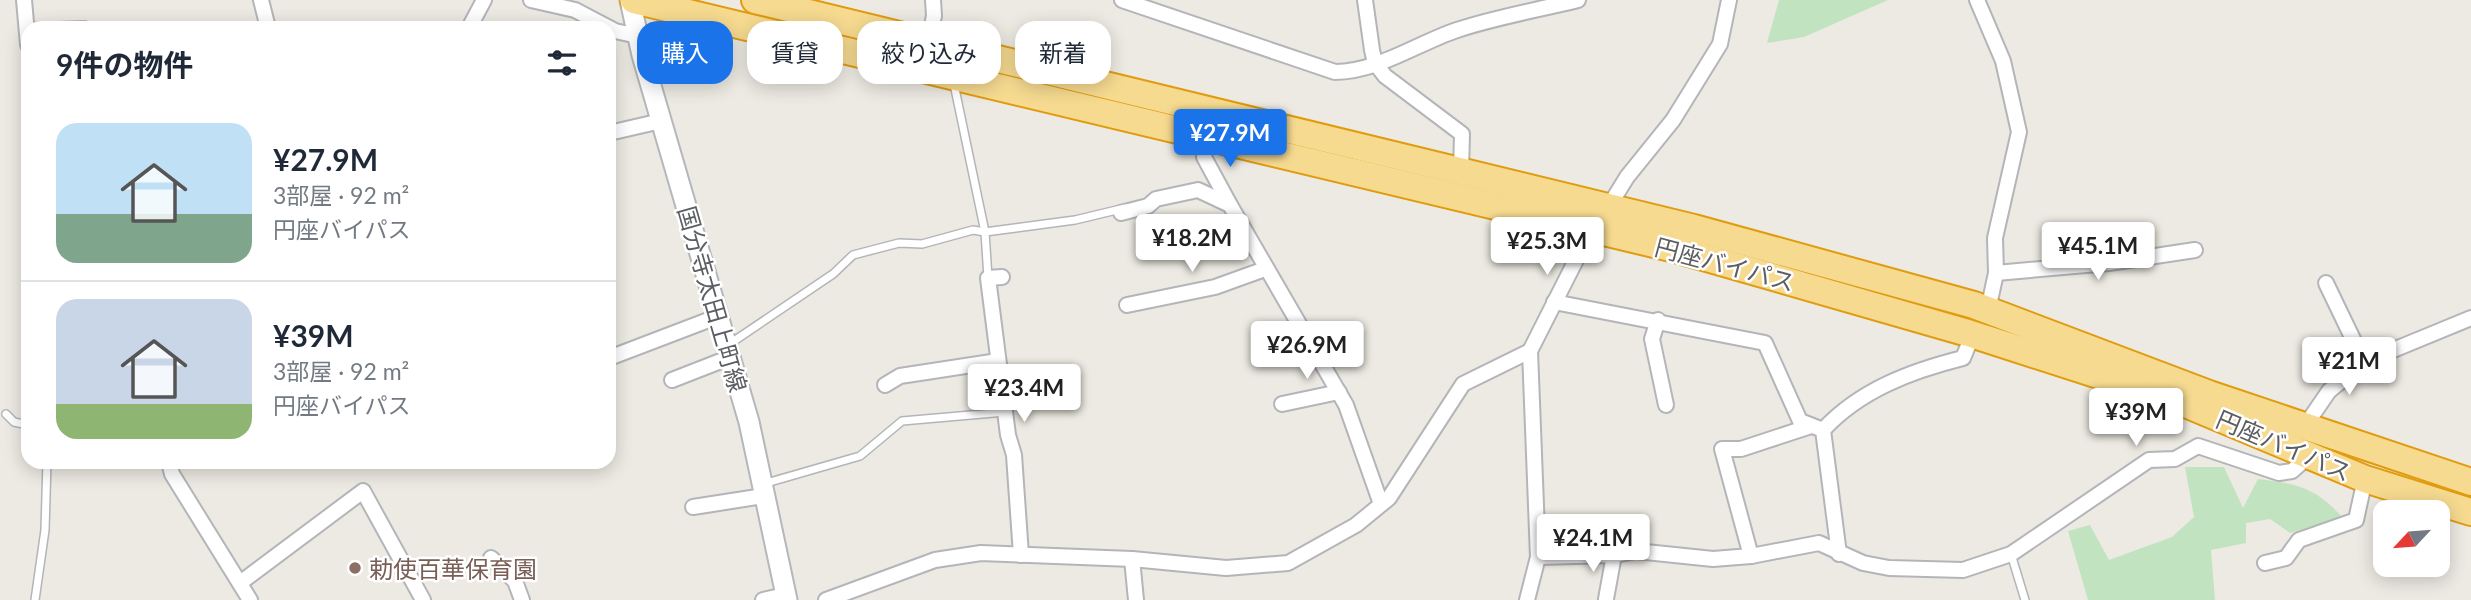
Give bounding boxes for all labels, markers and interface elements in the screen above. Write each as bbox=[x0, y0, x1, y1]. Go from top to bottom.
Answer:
chip: 購入 bbox=[637, 21, 733, 84]
chip: 賃貸 bbox=[747, 21, 843, 84]
chip: 絞り込み bbox=[857, 21, 1001, 84]
chip: 新着 bbox=[1015, 21, 1111, 84]
icon: filters bbox=[543, 44, 581, 82]
text: 9件の物件 bbox=[56, 46, 193, 82]
pin: ¥27.9M bbox=[1173, 110, 1287, 169]
text: ¥27.9M bbox=[1190, 118, 1270, 146]
text: ¥27.9M bbox=[273, 141, 378, 177]
icon: home bbox=[112, 151, 196, 235]
text: 3部屋 · 92 m² bbox=[273, 181, 409, 209]
street label: 国分寺太田上町線 bbox=[673, 203, 753, 395]
text: 円座バイパス bbox=[273, 215, 411, 243]
pin: ¥18.2M bbox=[1135, 215, 1249, 274]
pin: ¥25.3M bbox=[1490, 218, 1604, 277]
pin: ¥45.1M bbox=[2041, 222, 2155, 282]
text: ¥18.2M bbox=[1152, 223, 1232, 251]
text: ¥25.3M bbox=[1507, 226, 1587, 254]
street label: 円座バイパス bbox=[1652, 231, 1798, 297]
text: ¥45.1M bbox=[2058, 231, 2138, 259]
text: ¥39M bbox=[273, 317, 354, 353]
pin: ¥26.9M bbox=[1250, 322, 1364, 381]
icon: home bbox=[112, 327, 196, 411]
text: ¥26.9M bbox=[1267, 330, 1347, 358]
pin: ¥21M bbox=[2308, 338, 2390, 397]
text: ¥21M bbox=[2318, 346, 2380, 374]
text: 3部屋 · 92 m² bbox=[273, 357, 409, 385]
pin: ¥23.4M bbox=[967, 364, 1081, 424]
text: ¥23.4M bbox=[984, 373, 1064, 401]
pin: ¥39M bbox=[2095, 388, 2177, 448]
text: 円座バイパス bbox=[273, 391, 411, 419]
text: ¥39M bbox=[2105, 397, 2167, 425]
street label: 円座バイパス bbox=[2212, 404, 2356, 486]
north arrow bbox=[2373, 500, 2450, 578]
map controls bbox=[2373, 500, 2450, 577]
pin: ¥24.1M bbox=[1536, 514, 1650, 574]
text: ¥24.1M bbox=[1553, 523, 1633, 551]
place label: 勅使百華保育園 bbox=[369, 554, 537, 583]
marker: 勅使百華保育園 bbox=[347, 560, 363, 576]

